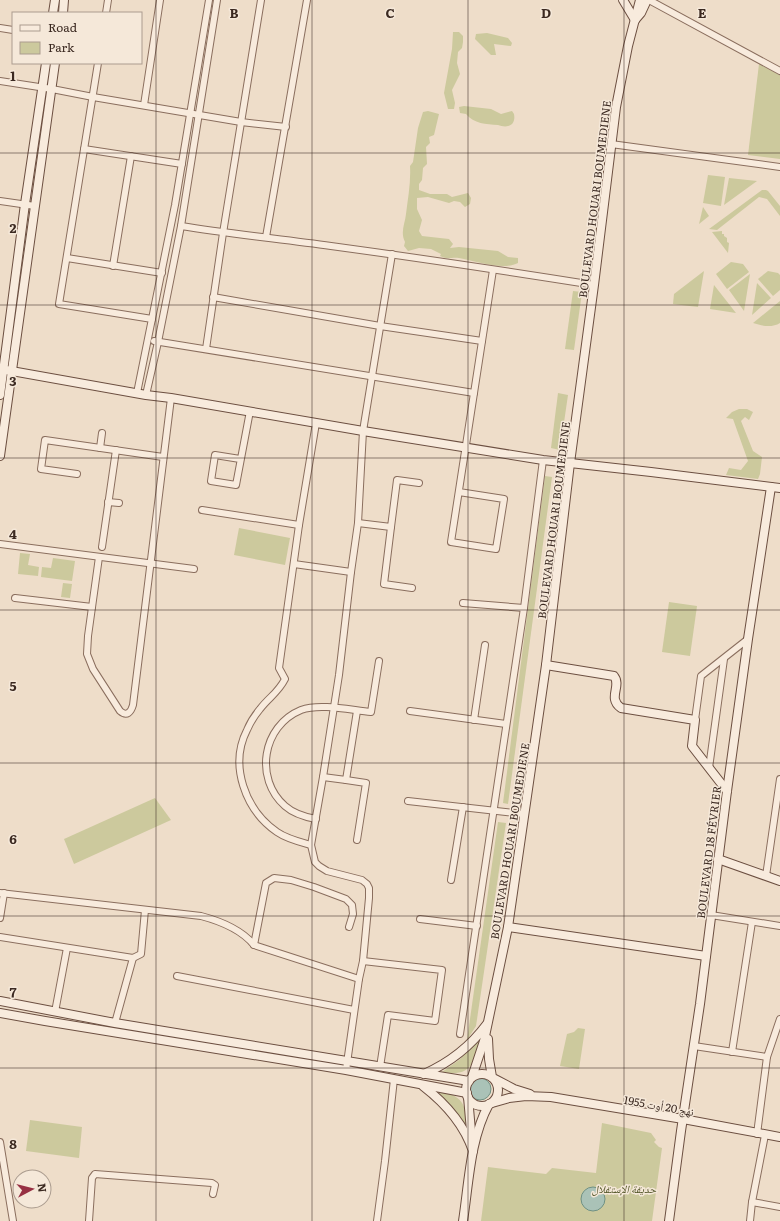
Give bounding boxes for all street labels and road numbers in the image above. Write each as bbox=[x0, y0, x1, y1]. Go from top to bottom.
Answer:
street label: BOULEVARD HOUARI BOUMEDIENE bbox=[574, 99, 614, 299]
street label: BOULEVARD HOUARI BOUMEDIENE bbox=[533, 420, 573, 620]
street label: BOULEVARD HOUARI BOUMEDIENE bbox=[486, 742, 532, 940]
street label: BOULEVARD 18 FÉVRIER bbox=[692, 785, 724, 919]
street label: نهج 20 أوت 1955 bbox=[623, 1091, 695, 1119]

